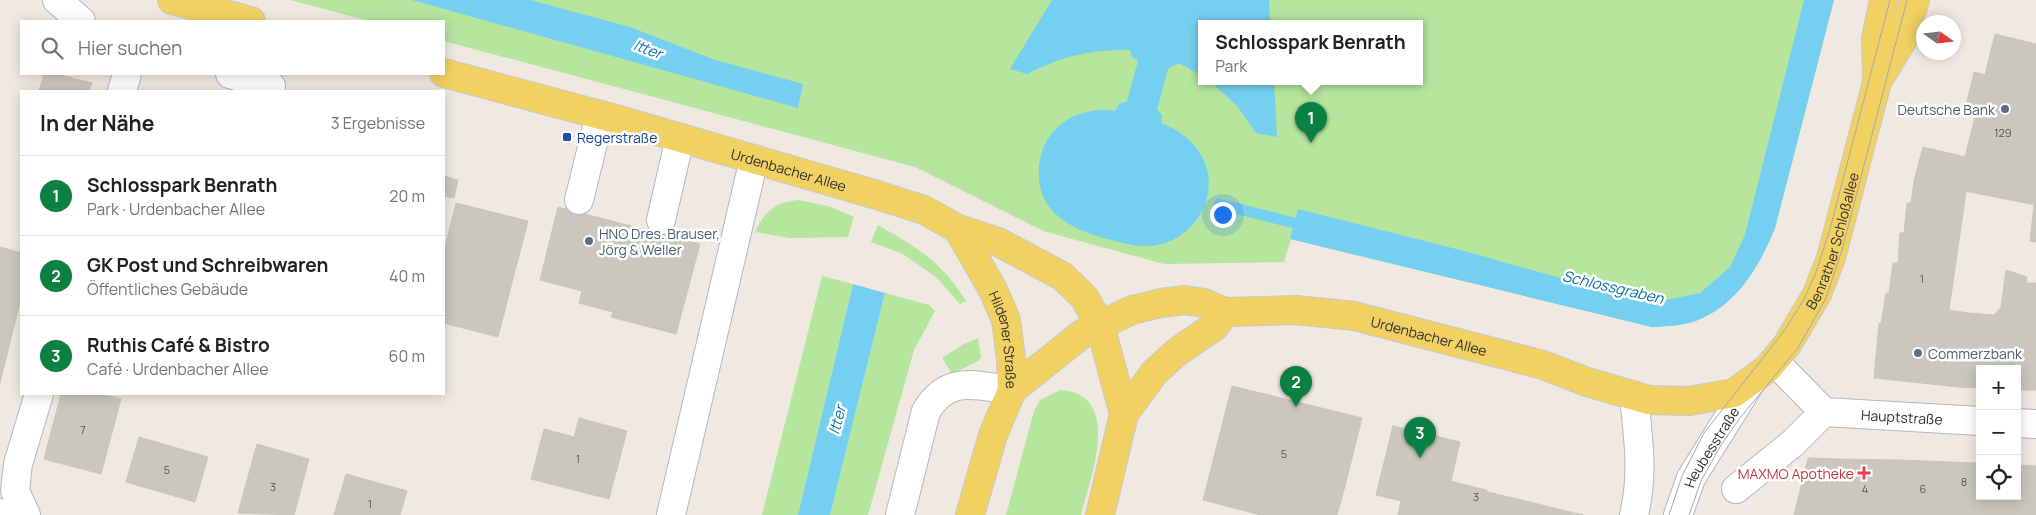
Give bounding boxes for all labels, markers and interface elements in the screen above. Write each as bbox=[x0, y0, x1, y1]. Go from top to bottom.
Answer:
north arrow bbox=[1916, 15, 1961, 60]
search box bbox=[20, 20, 445, 75]
popup bbox=[1198, 20, 1423, 85]
text: Schlosspark Benrath bbox=[1215, 29, 1406, 55]
icon: search bbox=[38, 34, 66, 62]
water label: Itter bbox=[631, 34, 668, 65]
text: Hier suchen bbox=[78, 35, 182, 61]
text: Park bbox=[1215, 55, 1247, 77]
place label: Deutsche Bank bbox=[1897, 100, 1996, 119]
pin: 1 bbox=[1295, 102, 1327, 143]
marker: Deutsche Bank bbox=[1999, 103, 2011, 115]
text: In der Nähe bbox=[40, 109, 154, 137]
text: 3 Ergebnisse bbox=[331, 112, 425, 134]
house number: 129 bbox=[1994, 125, 2012, 140]
place label: Regerstraße bbox=[577, 128, 657, 147]
marker: Regerstraße bbox=[561, 131, 573, 143]
street label: Urdenbacher Allee bbox=[729, 144, 849, 195]
street label: Benrather Schloßallee bbox=[1801, 170, 1863, 313]
text: Schlosspark Benrath bbox=[87, 172, 277, 198]
text: 1 bbox=[52, 185, 60, 207]
text: 20 m bbox=[389, 185, 425, 207]
text: Park · Urdenbacher Allee bbox=[87, 198, 265, 220]
your location bbox=[1210, 202, 1236, 228]
place label: HNO Dres. Brauser, Jörg & Weller bbox=[599, 224, 720, 259]
marker: HNO Dres. Brauser, Jörg & Weller bbox=[583, 235, 595, 247]
text: GK Post und Schreibwaren bbox=[87, 252, 328, 278]
text: 2 bbox=[51, 265, 61, 287]
text: 40 m bbox=[389, 265, 425, 287]
water label: Schlossgraben bbox=[1560, 265, 1667, 309]
house number: 1 bbox=[1920, 271, 1924, 286]
text: Öffentliches Gebäude bbox=[87, 278, 248, 300]
street label: Hildener Straße bbox=[985, 288, 1021, 389]
street label: Urdenbacher Allee bbox=[1369, 311, 1489, 360]
text: Ruthis Café & Bistro bbox=[87, 332, 270, 358]
place label: Commerzbank bbox=[1928, 344, 2023, 363]
text: 3 bbox=[51, 345, 61, 367]
text: 60 m bbox=[389, 345, 425, 367]
marker: Commerzbank bbox=[1912, 347, 1924, 359]
text: Café · Urdenbacher Allee bbox=[87, 358, 269, 380]
map controls bbox=[1976, 365, 2021, 500]
button: + bbox=[1976, 365, 2021, 410]
pin: 2 bbox=[1280, 366, 1312, 407]
water label: Itter bbox=[823, 401, 851, 437]
street label: Heubesstraße bbox=[1679, 403, 1743, 490]
street label: Hauptstraße bbox=[1861, 405, 1943, 428]
button: − bbox=[1976, 410, 2021, 455]
pin: 3 bbox=[1404, 417, 1436, 458]
house number: 7 bbox=[80, 422, 86, 437]
house number: 5 bbox=[1281, 446, 1287, 461]
house number: 1 bbox=[576, 451, 580, 466]
button: locate bbox=[1976, 455, 2021, 500]
house number: 5 bbox=[164, 462, 170, 477]
place label: MAXMO Apotheke bbox=[1738, 464, 1854, 483]
marker: MAXMO Apotheke bbox=[1858, 467, 1870, 479]
house number: 8 bbox=[1961, 474, 1967, 489]
house number: 3 bbox=[270, 479, 276, 494]
house number: 4 bbox=[1862, 481, 1868, 496]
house number: 6 bbox=[1920, 481, 1927, 496]
house number: 3 bbox=[1473, 489, 1479, 504]
house number: 1 bbox=[368, 496, 372, 511]

